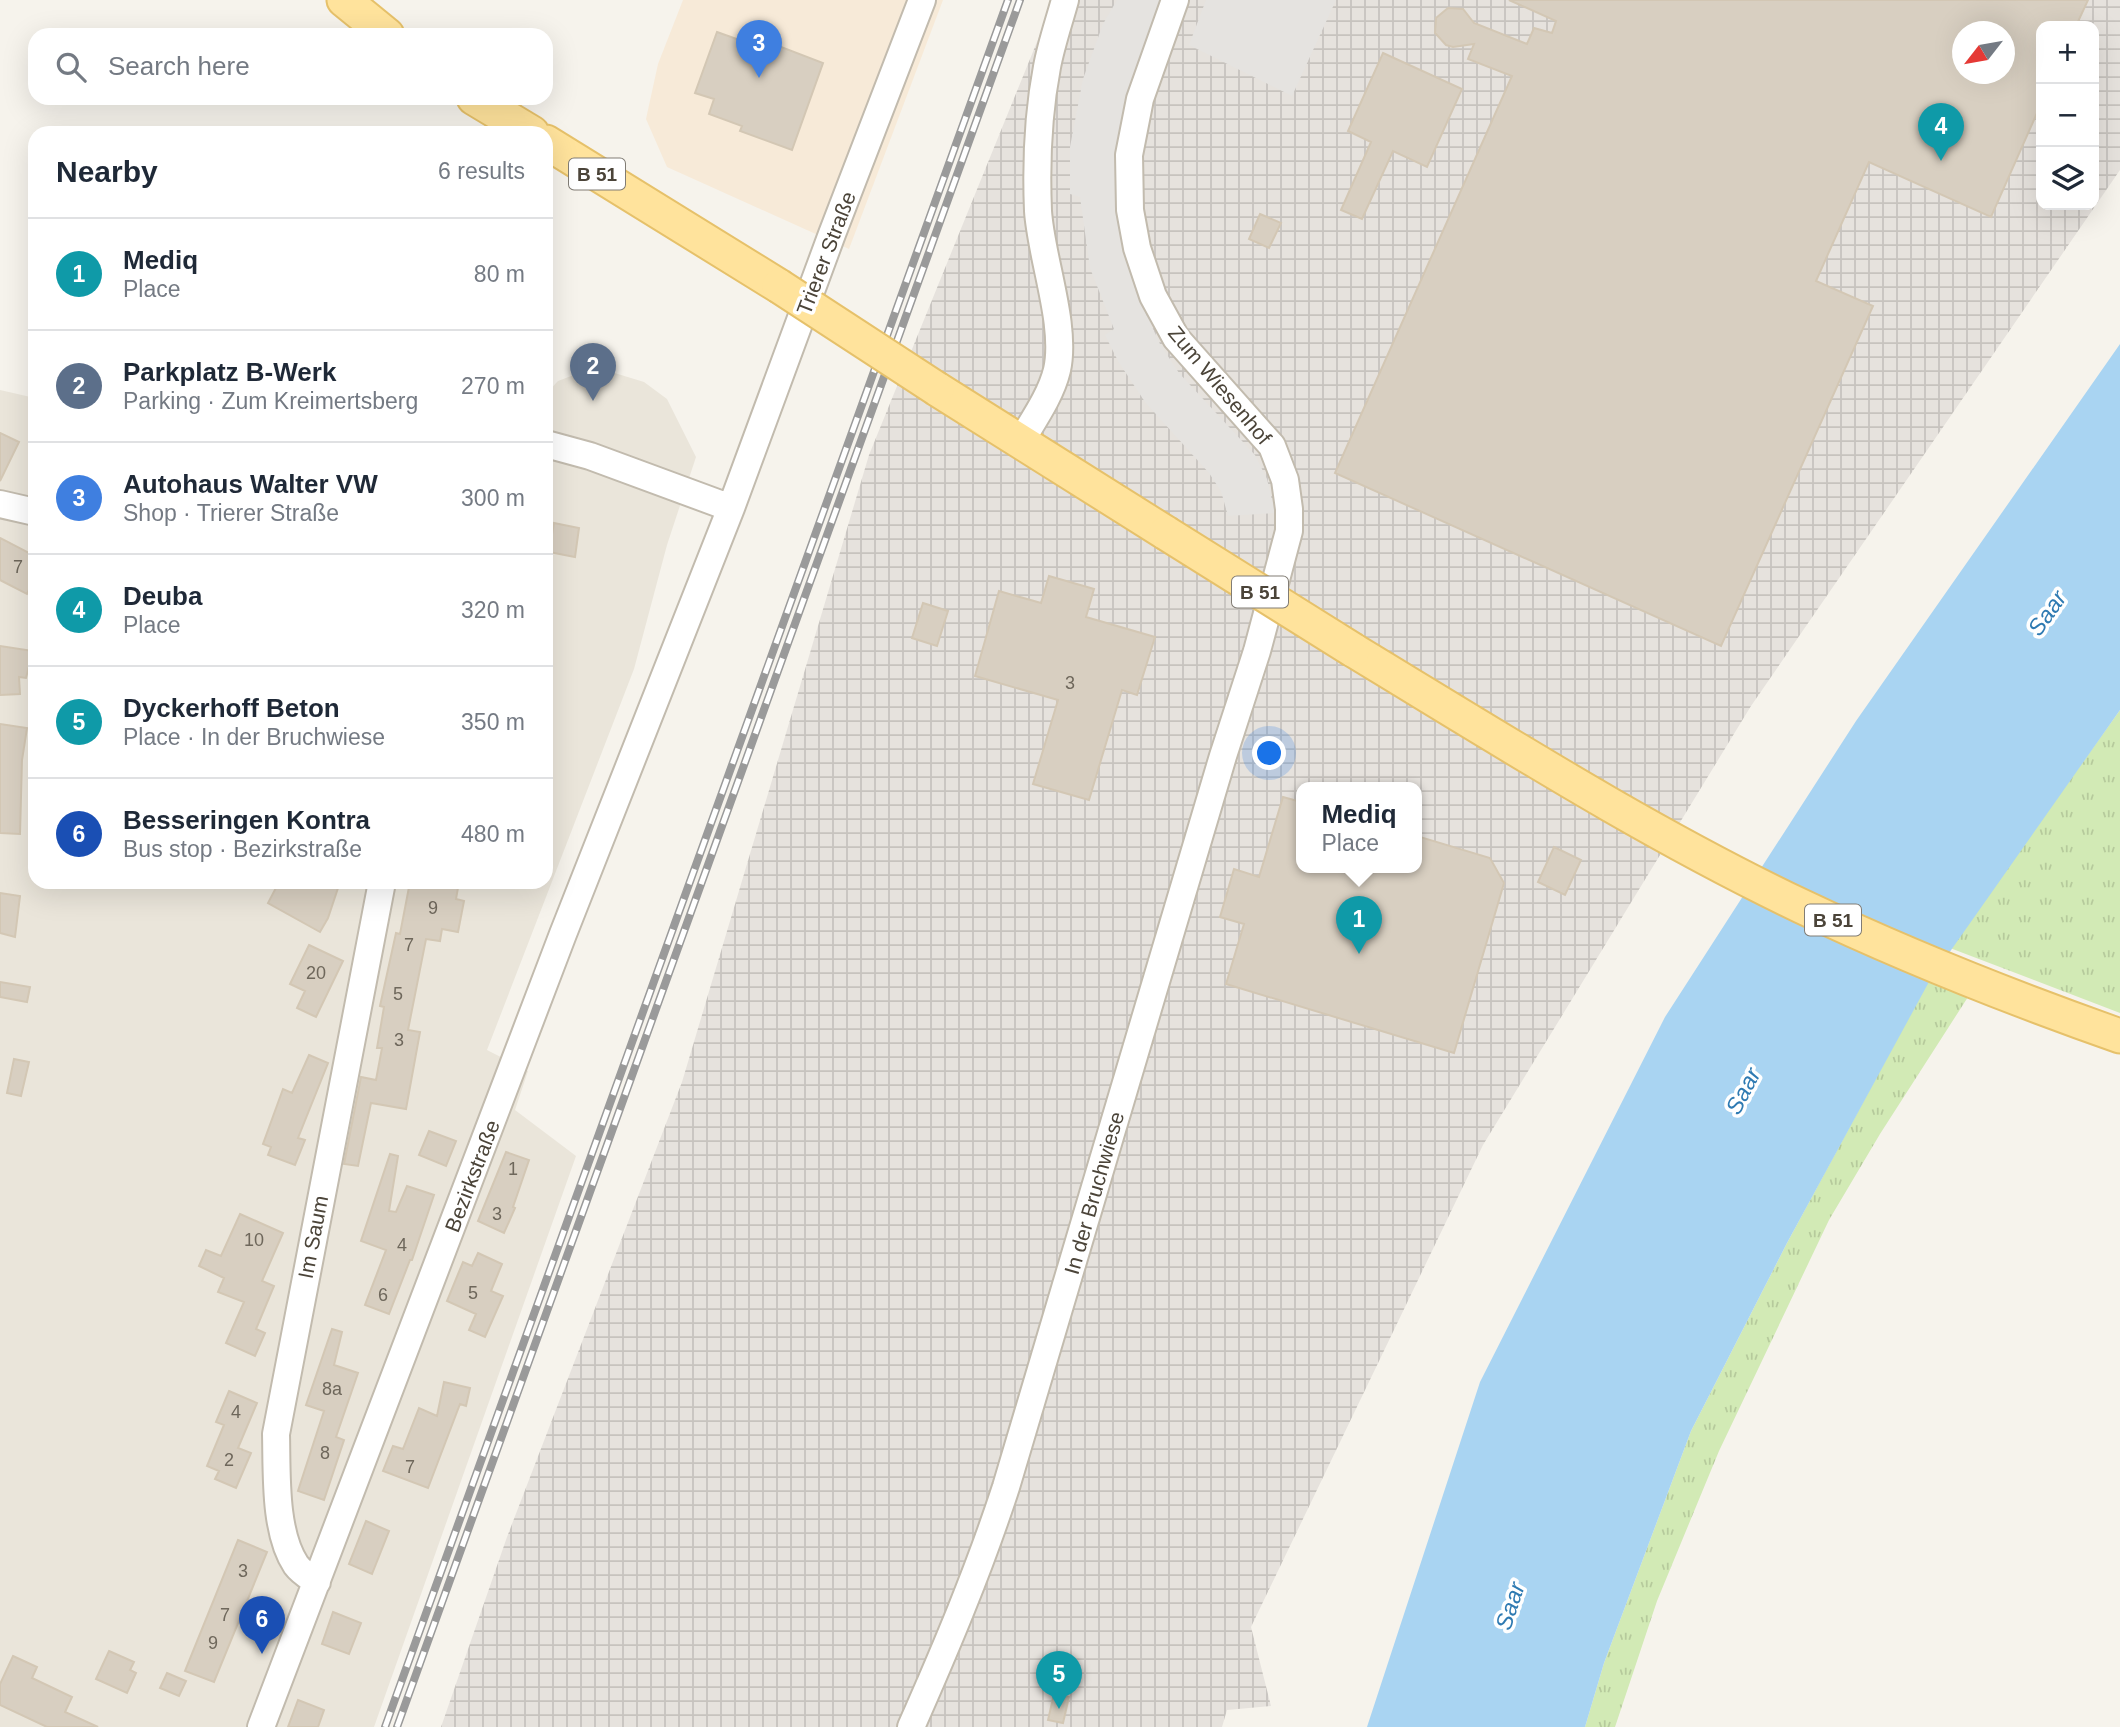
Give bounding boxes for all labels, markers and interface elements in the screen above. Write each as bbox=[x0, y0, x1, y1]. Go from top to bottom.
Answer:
pin: 3 bbox=[736, 20, 782, 78]
north arrow bbox=[1952, 21, 2015, 84]
map controls bbox=[2036, 21, 2099, 210]
button: + bbox=[2036, 21, 2099, 84]
search box bbox=[28, 28, 553, 105]
icon: search bbox=[52, 48, 90, 86]
text: Search here bbox=[108, 51, 250, 81]
button: − bbox=[2036, 84, 2099, 147]
pin: 4 bbox=[1918, 103, 1964, 161]
button: layers bbox=[2036, 147, 2099, 210]
text: Nearby bbox=[56, 155, 158, 188]
text: 6 results bbox=[438, 158, 525, 184]
road number: B 51 bbox=[569, 158, 625, 190]
street label: Trierer Straße bbox=[792, 188, 860, 318]
text: Mediq bbox=[123, 245, 198, 275]
text: 1 bbox=[73, 261, 85, 287]
text: 80 m bbox=[474, 261, 525, 287]
text: Place bbox=[123, 276, 181, 302]
street label: Zum Wiesenhof bbox=[1164, 321, 1276, 449]
pin: 2 bbox=[570, 343, 616, 401]
text: Parkplatz B-Werk bbox=[123, 357, 336, 387]
text: 2 bbox=[73, 373, 85, 399]
text: 270 m bbox=[461, 373, 525, 399]
text: Parking · Zum Kreimertsberg bbox=[123, 388, 418, 414]
text: Autohaus Walter VW bbox=[123, 469, 378, 499]
text: 3 bbox=[73, 485, 85, 511]
text: 300 m bbox=[461, 485, 525, 511]
text: Shop · Trierer Straße bbox=[123, 500, 339, 526]
house number: 7 bbox=[13, 557, 23, 577]
road number: B 51 bbox=[1232, 576, 1288, 608]
text: Deuba bbox=[123, 581, 202, 611]
water label: Saar bbox=[2022, 585, 2072, 640]
text: 4 bbox=[73, 597, 85, 623]
text: 320 m bbox=[461, 597, 525, 623]
text: Place bbox=[123, 612, 181, 638]
house number: 3 bbox=[1065, 673, 1075, 693]
text: Dyckerhoff Beton bbox=[123, 693, 340, 723]
text: 5 bbox=[73, 709, 85, 735]
text: 350 m bbox=[461, 709, 525, 735]
text: Place · In der Bruchwiese bbox=[123, 724, 385, 750]
your location bbox=[1252, 736, 1286, 770]
popup bbox=[1296, 782, 1422, 873]
text: Mediq bbox=[1321, 799, 1397, 829]
text: Besseringen Kontra bbox=[123, 805, 370, 835]
text: 6 bbox=[73, 821, 85, 847]
text: 480 m bbox=[461, 821, 525, 847]
text: Place bbox=[1321, 830, 1379, 856]
text: Bus stop · Bezirkstraße bbox=[123, 836, 362, 862]
pin: 1 bbox=[1336, 896, 1382, 954]
house number: 9 bbox=[428, 898, 438, 918]
road number: B 51 bbox=[1805, 904, 1861, 936]
house number: 7 bbox=[404, 935, 414, 955]
house number: 20 bbox=[306, 963, 326, 983]
house number: 5 bbox=[393, 984, 403, 1004]
house number: 3 bbox=[394, 1030, 404, 1050]
water label: Saar bbox=[1720, 1062, 1767, 1119]
street label: In der Bruchwiese bbox=[1060, 1109, 1128, 1277]
street label: Bezirkstraße bbox=[440, 1117, 504, 1235]
house number: 1 bbox=[508, 1159, 518, 1179]
street label: Im Saum bbox=[294, 1194, 332, 1280]
house number: 3 bbox=[492, 1204, 502, 1224]
house number: 10 bbox=[244, 1230, 264, 1250]
house number: 4 bbox=[397, 1235, 407, 1255]
house number: 5 bbox=[468, 1283, 478, 1303]
house number: 6 bbox=[378, 1285, 388, 1305]
house number: 8a bbox=[322, 1379, 343, 1399]
house number: 4 bbox=[231, 1402, 241, 1422]
house number: 8 bbox=[320, 1443, 330, 1463]
house number: 2 bbox=[224, 1450, 234, 1470]
house number: 7 bbox=[405, 1457, 415, 1477]
house number: 3 bbox=[238, 1561, 248, 1581]
water label: Saar bbox=[1490, 1578, 1530, 1633]
pin: 6 bbox=[239, 1596, 285, 1654]
house number: 7 bbox=[220, 1605, 230, 1625]
house number: 9 bbox=[208, 1633, 218, 1653]
pin: 5 bbox=[1036, 1651, 1082, 1709]

